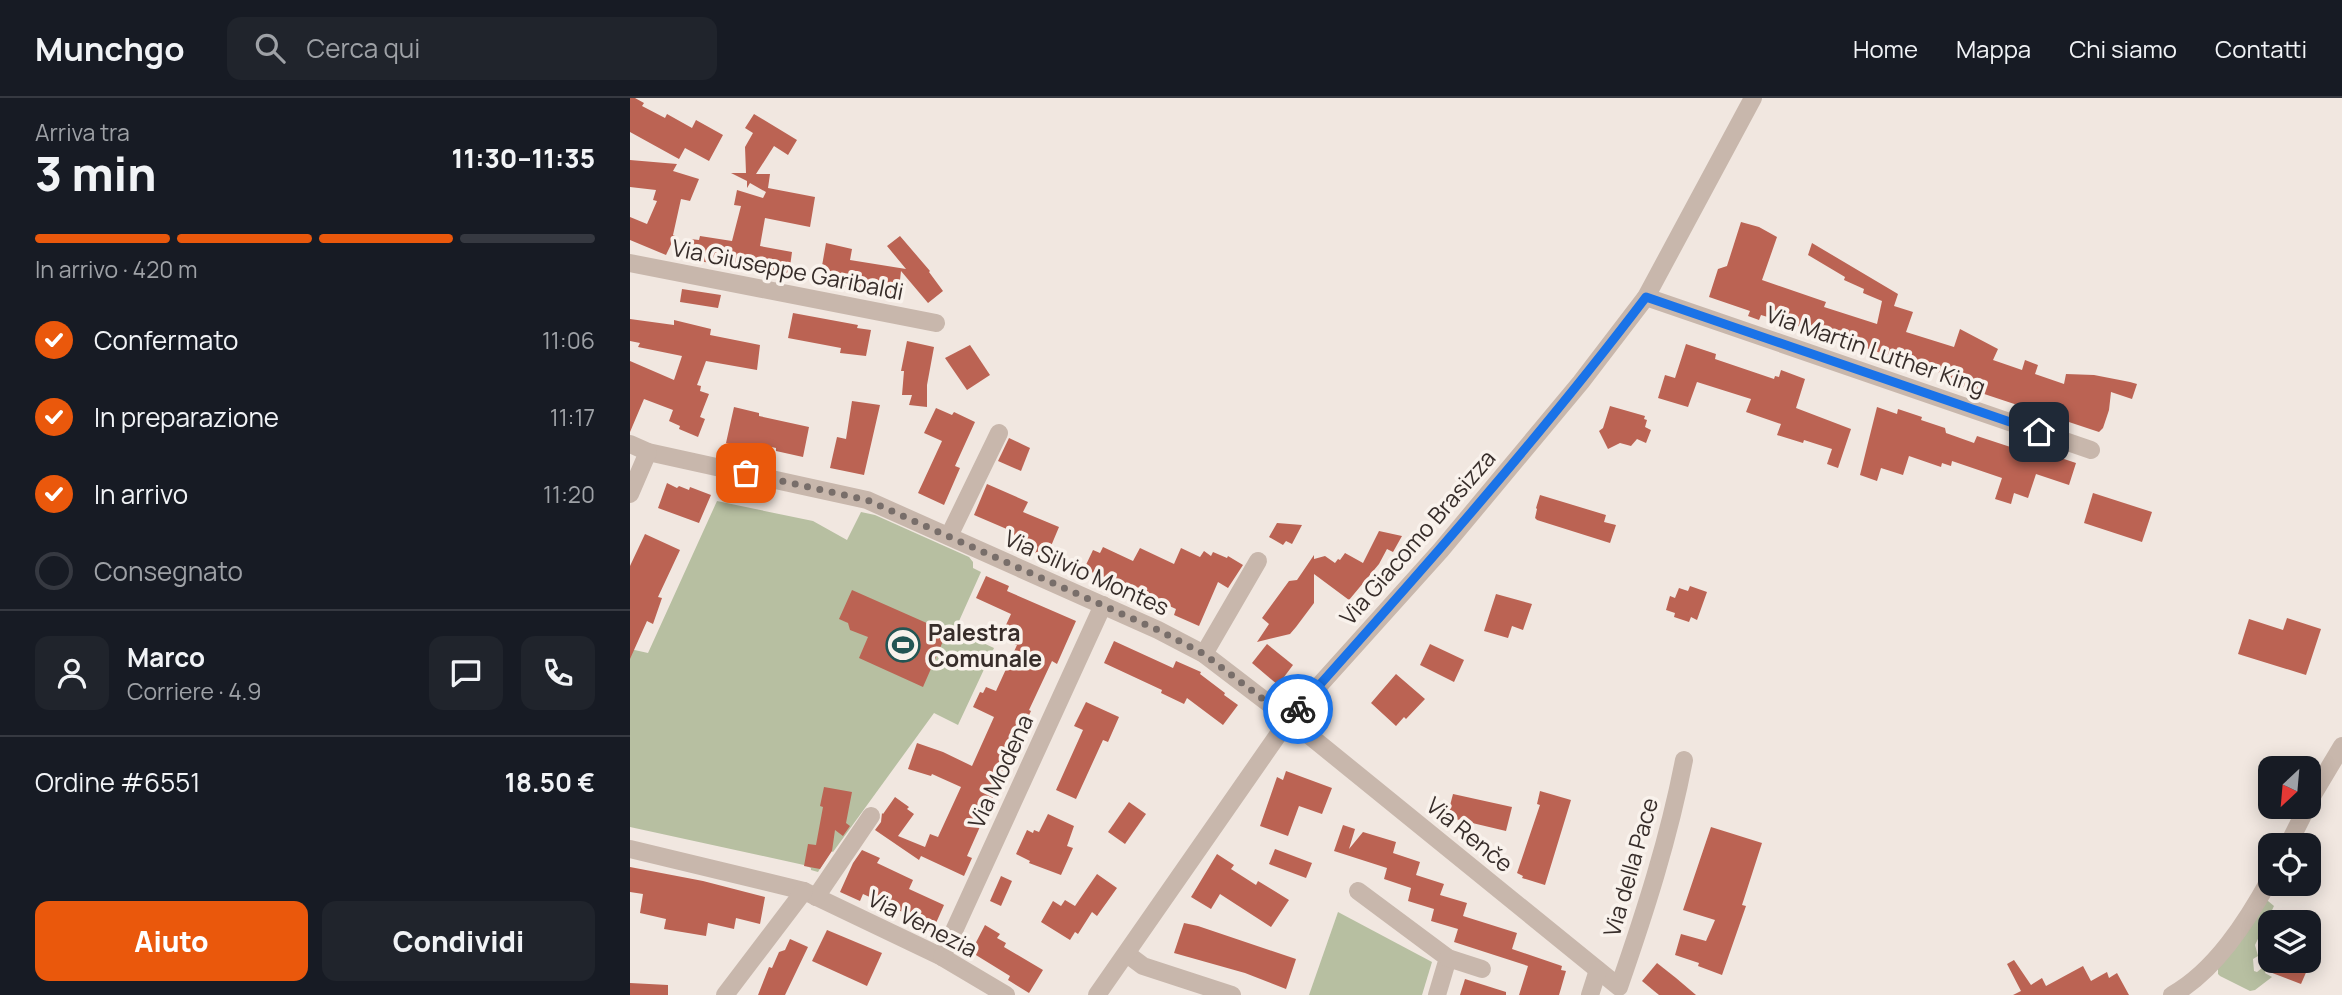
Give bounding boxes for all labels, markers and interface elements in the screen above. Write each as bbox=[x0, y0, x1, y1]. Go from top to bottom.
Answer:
search box bbox=[227, 17, 717, 80]
text: Munchgo bbox=[35, 26, 185, 71]
icon: search bbox=[251, 29, 289, 67]
text: Cerca qui bbox=[307, 30, 420, 66]
text: Home bbox=[1853, 32, 1918, 65]
text: Mappa bbox=[1956, 32, 2031, 65]
text: Chi siamo bbox=[2069, 32, 2177, 65]
text: Contatti bbox=[2215, 32, 2307, 65]
text: Arriva tra bbox=[35, 116, 130, 148]
text: 11:30–11:35 bbox=[452, 140, 595, 176]
text: 3 min bbox=[35, 142, 156, 205]
street label: Via Giuseppe Garibaldi bbox=[669, 231, 907, 307]
text: In arrivo · 420 m bbox=[35, 253, 197, 285]
street label: Via Martin Luther King bbox=[1762, 297, 1990, 403]
icon: check bbox=[35, 321, 73, 359]
text: Confermato bbox=[94, 322, 238, 358]
text: 11:06 bbox=[542, 324, 595, 356]
icon: check bbox=[35, 398, 73, 436]
text: In preparazione bbox=[94, 399, 279, 435]
text: 11:17 bbox=[550, 401, 595, 433]
pin bbox=[2009, 402, 2069, 462]
icon: home bbox=[2020, 413, 2058, 451]
street label: Via Giacomo Brasizza bbox=[1332, 442, 1502, 632]
pin bbox=[716, 443, 776, 503]
icon: bag bbox=[727, 454, 765, 492]
icon: check bbox=[35, 475, 73, 513]
text: In arrivo bbox=[94, 476, 188, 512]
text: 11:20 bbox=[543, 478, 595, 510]
street label: Via Silvio Montes bbox=[1000, 521, 1174, 623]
text: Consegnato bbox=[94, 553, 243, 589]
place label: Palestra Comunale bbox=[928, 616, 1042, 674]
sports icon: Palestra Comunale bbox=[884, 626, 922, 664]
button: person bbox=[35, 636, 109, 710]
button: chat bbox=[429, 636, 503, 710]
button: phone bbox=[521, 636, 595, 710]
text: Marco bbox=[127, 639, 205, 675]
courier bbox=[1263, 674, 1333, 744]
text: Corriere · 4.9 bbox=[127, 675, 262, 707]
icon: bike bbox=[1279, 690, 1317, 728]
street label: Via Modena bbox=[960, 709, 1040, 833]
north arrow bbox=[2258, 756, 2320, 819]
map controls bbox=[2258, 756, 2321, 973]
text: Ordine #6551 bbox=[35, 764, 200, 800]
text: 18.50 € bbox=[505, 764, 595, 800]
street label: Via Renče bbox=[1420, 789, 1520, 879]
street label: Via della Pace bbox=[1595, 794, 1665, 940]
button: locate bbox=[2258, 833, 2321, 896]
street label: Via Venezia bbox=[863, 882, 983, 964]
button: Aiuto bbox=[35, 901, 308, 981]
button: Condividi bbox=[322, 901, 595, 981]
button: layers bbox=[2258, 910, 2321, 973]

